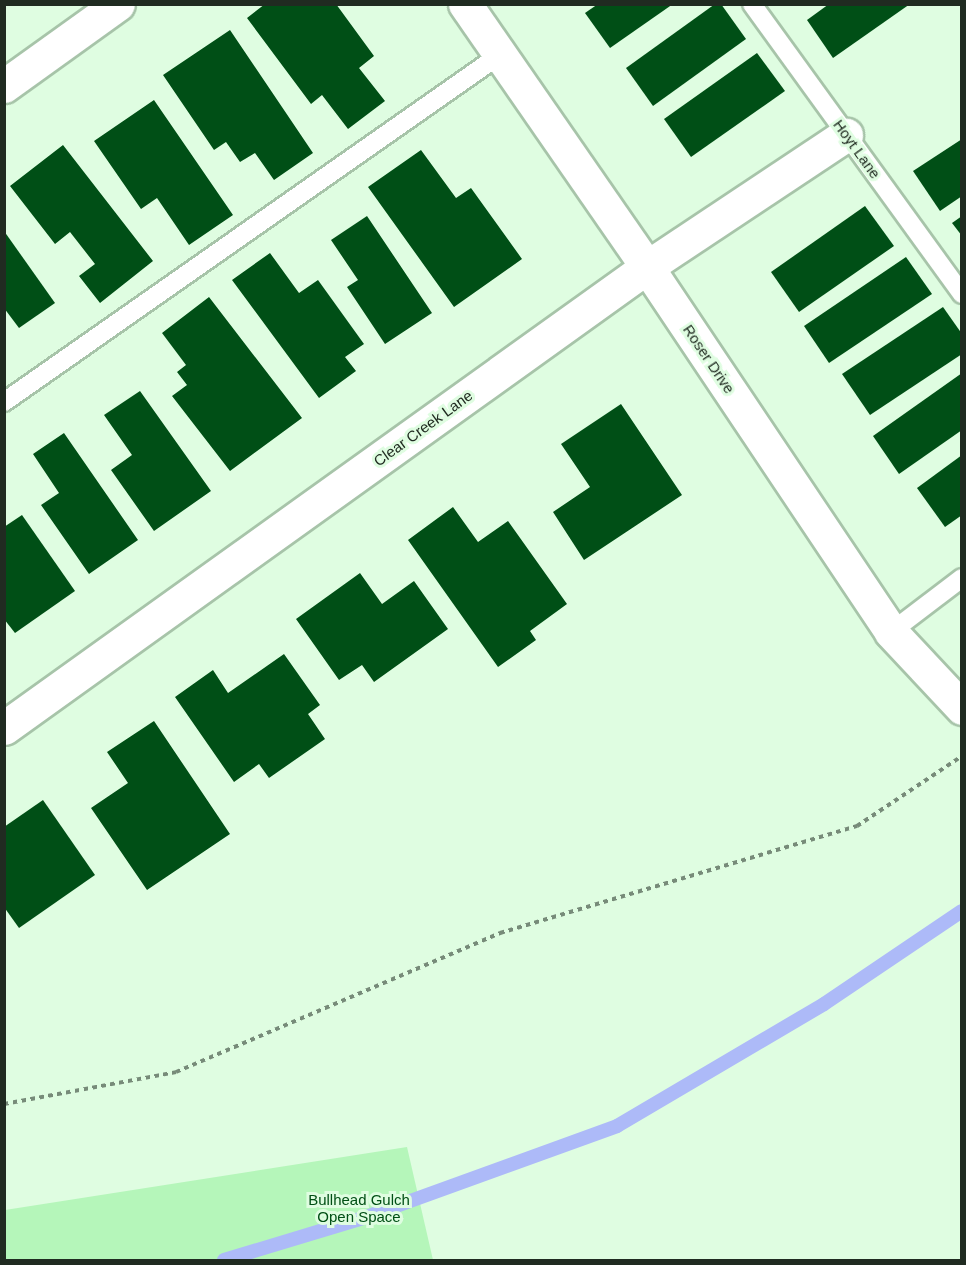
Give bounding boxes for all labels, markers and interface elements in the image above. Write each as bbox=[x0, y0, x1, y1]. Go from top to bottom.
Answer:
street label: Hoyt Lane bbox=[830, 116, 884, 182]
street label: Roser Drive bbox=[679, 321, 739, 397]
street label: Clear Creek Lane bbox=[370, 386, 476, 470]
park label: Bullhead Gulch Open Space bbox=[308, 1190, 410, 1225]

